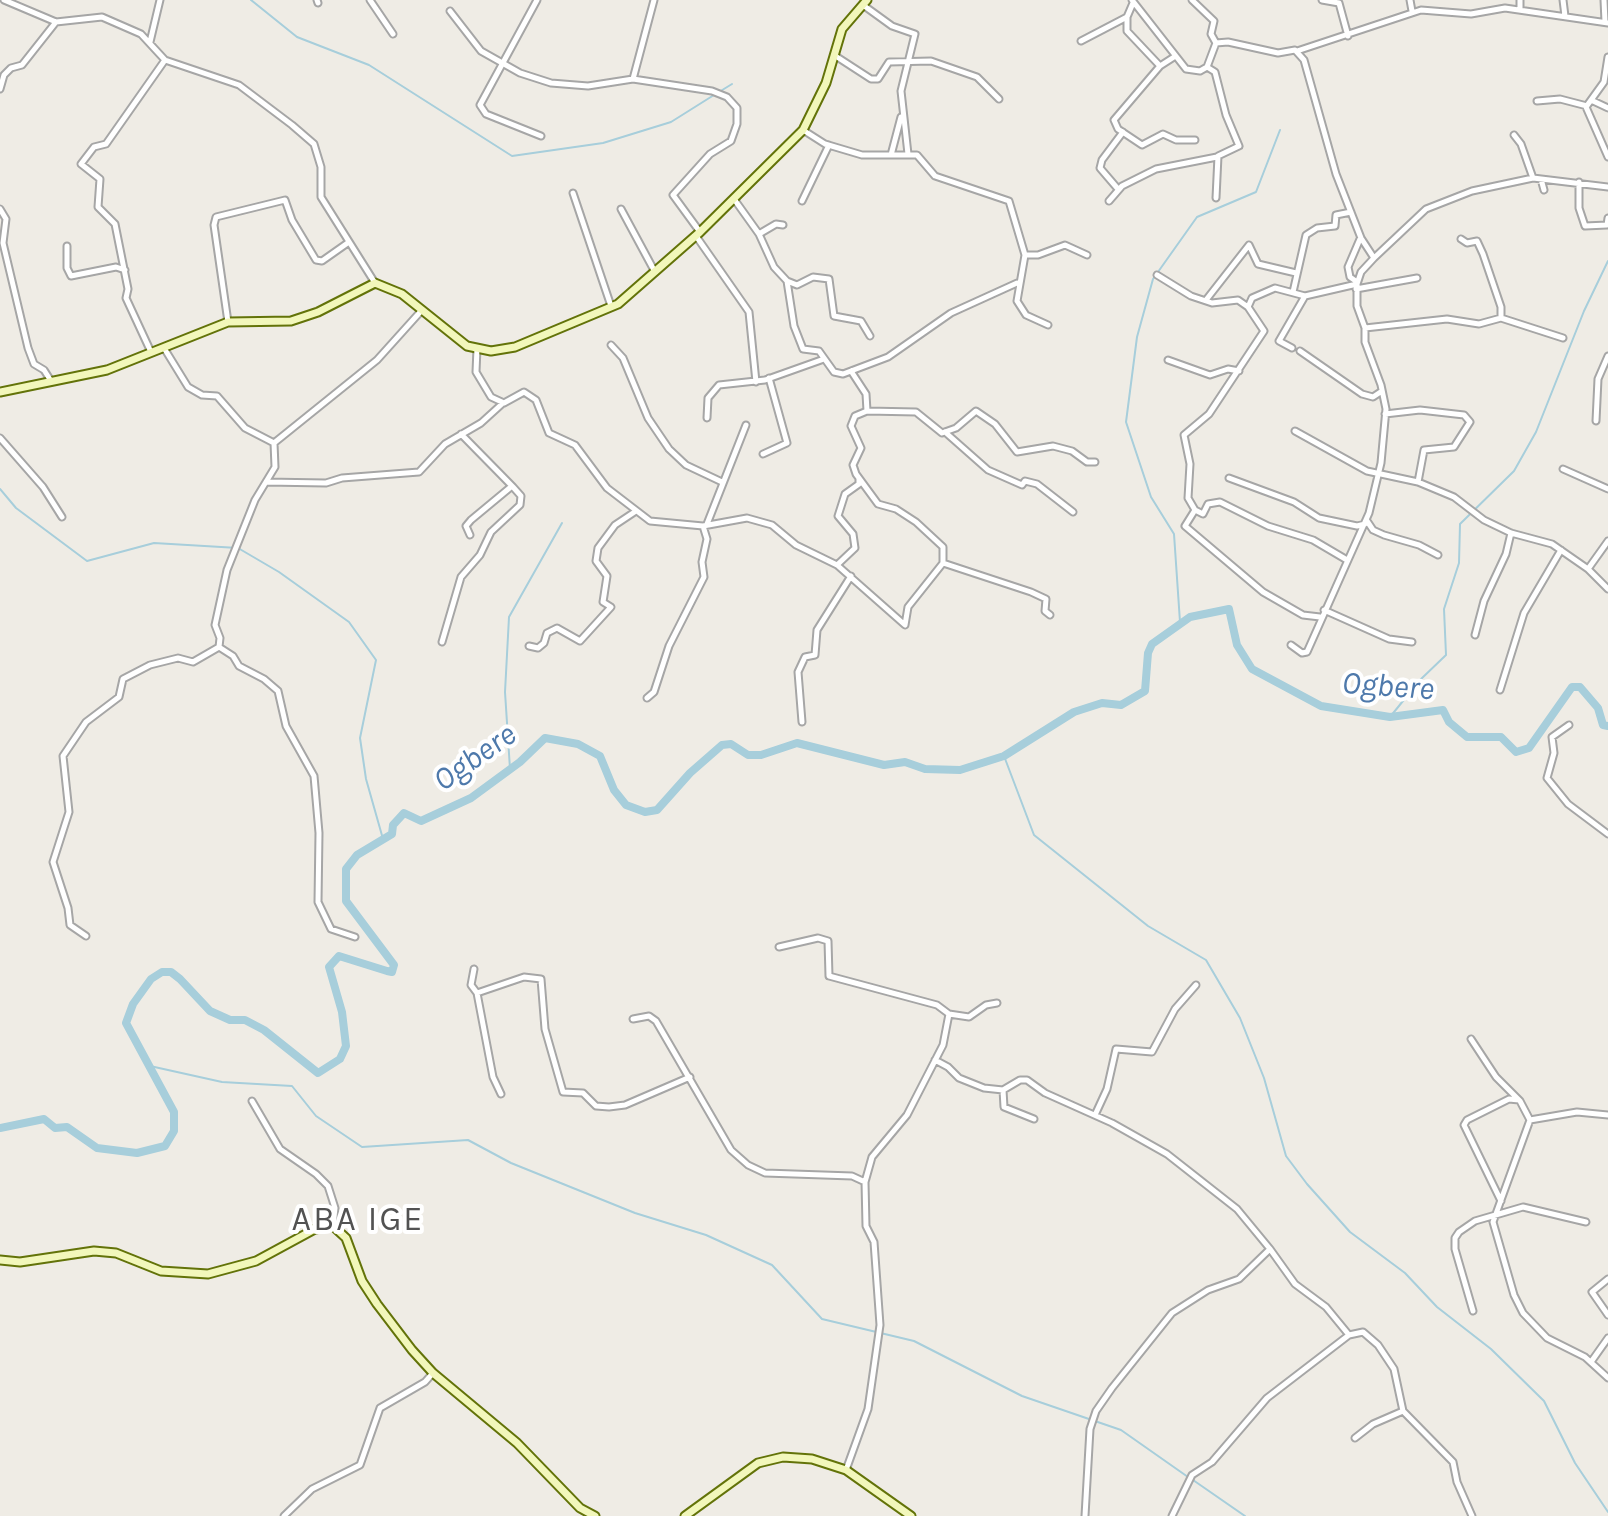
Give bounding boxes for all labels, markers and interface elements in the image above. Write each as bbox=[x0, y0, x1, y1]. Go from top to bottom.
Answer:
water label: Ogbere bbox=[1341, 665, 1435, 709]
water label: Ogbere bbox=[426, 716, 524, 800]
district label: ABA IGE bbox=[292, 1200, 424, 1240]

